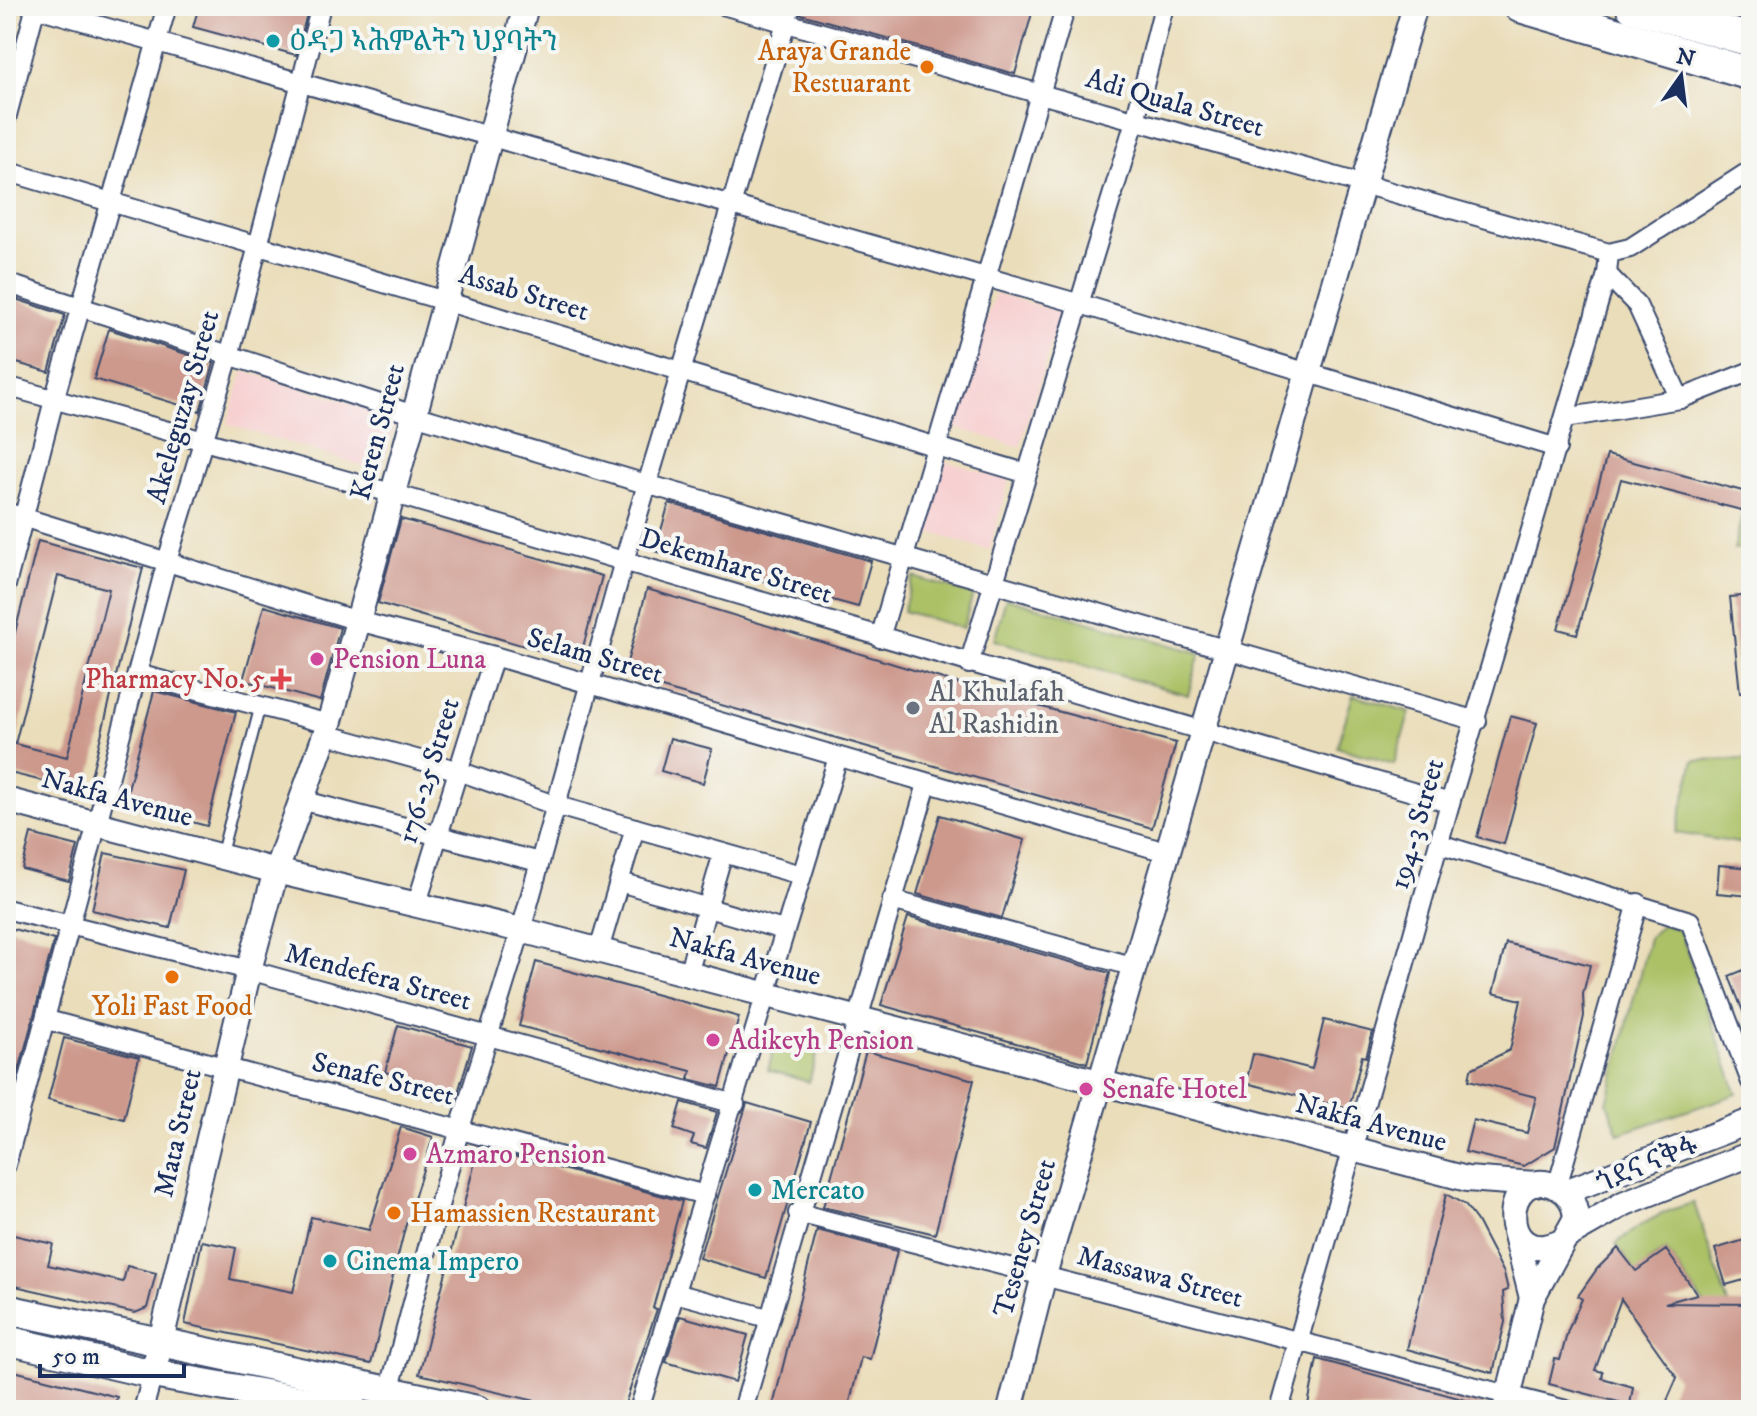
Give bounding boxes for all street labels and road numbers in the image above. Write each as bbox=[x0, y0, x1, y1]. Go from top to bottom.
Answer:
street label: Adi Quala Street bbox=[1082, 61, 1268, 145]
street label: Assab Street bbox=[455, 257, 593, 329]
street label: Akeleguzay Street bbox=[139, 306, 227, 508]
street label: Keren Street bbox=[343, 360, 413, 504]
street label: Dekemhare Street bbox=[635, 520, 837, 612]
street label: Selam Street bbox=[523, 620, 667, 692]
street label: 176-25 Street bbox=[390, 694, 468, 848]
street label: 194-3 Street bbox=[1382, 755, 1452, 893]
street label: Nakfa Avenue bbox=[37, 761, 197, 835]
street label: Nakfa Avenue bbox=[665, 920, 825, 994]
street label: Mendefera Street bbox=[281, 935, 475, 1019]
street label: Senafe Street bbox=[308, 1044, 458, 1114]
street label: Mata Street bbox=[146, 1065, 210, 1201]
street label: Nakfa Avenue bbox=[1291, 1086, 1451, 1160]
street label: ጎደና ናቅፋ bbox=[1591, 1127, 1703, 1201]
street label: Teseney Street bbox=[986, 1155, 1064, 1321]
street label: Massawa Street bbox=[1073, 1238, 1247, 1316]

